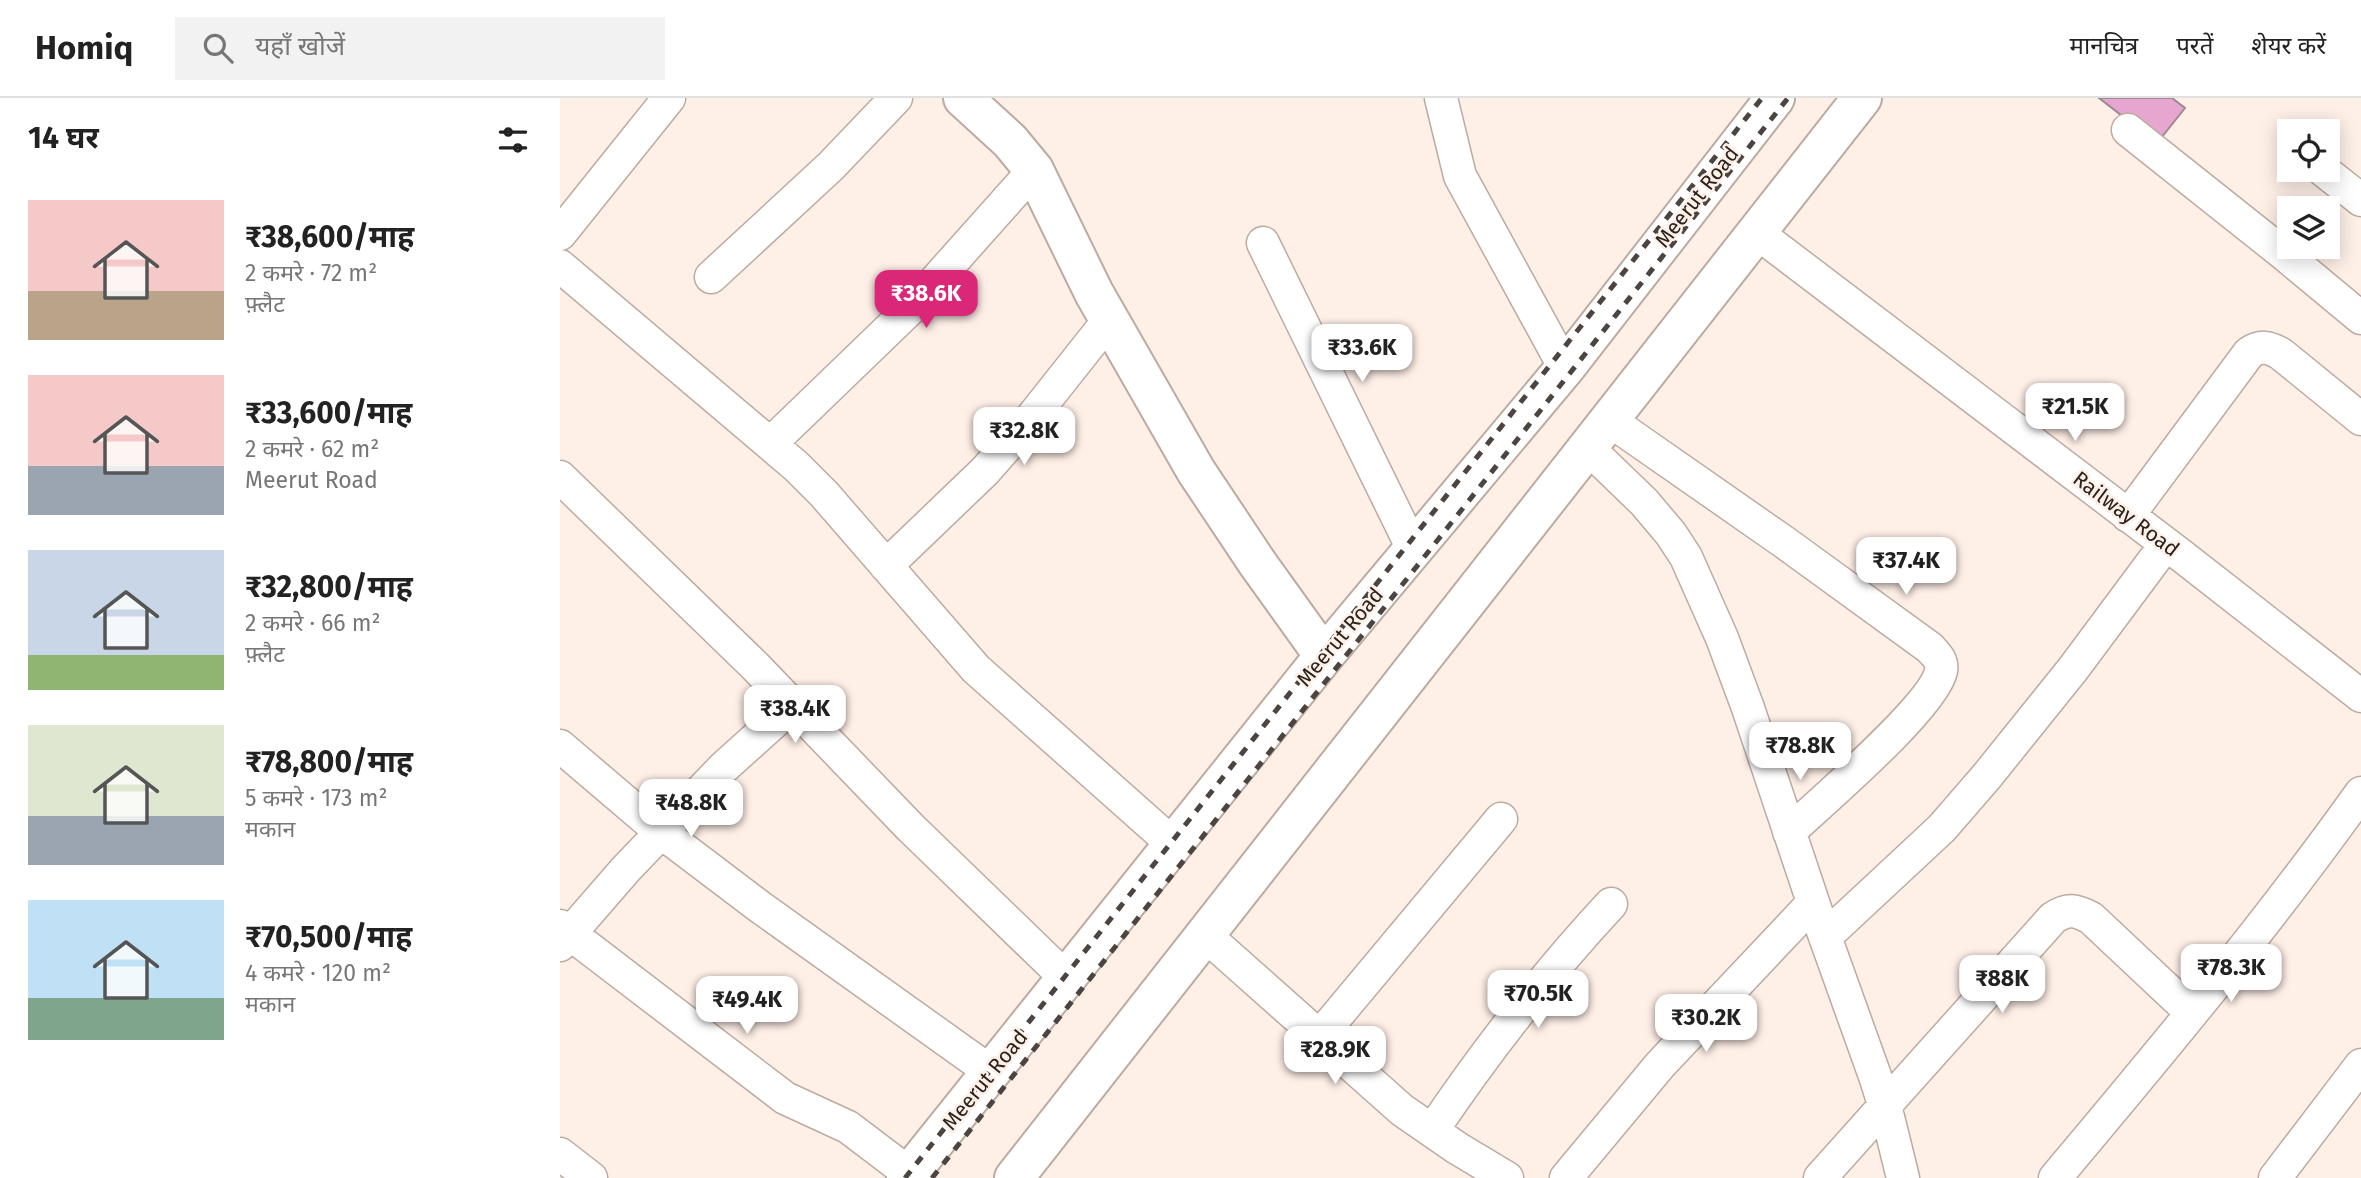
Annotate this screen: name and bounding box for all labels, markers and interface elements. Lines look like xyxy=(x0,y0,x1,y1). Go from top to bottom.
search box xyxy=(175,17,665,80)
text: Homiq xyxy=(35,28,133,68)
icon: search xyxy=(199,29,237,67)
text: यहाँ खोजें xyxy=(255,31,345,62)
text: मानचित्र xyxy=(2070,32,2138,60)
text: परतें xyxy=(2176,32,2213,60)
text: शेयर करें xyxy=(2251,32,2326,60)
map controls xyxy=(2277,119,2340,259)
button: locate xyxy=(2277,119,2340,182)
text: 14 घर xyxy=(28,120,99,156)
icon: filters xyxy=(494,121,532,159)
street label: Meerut Road xyxy=(1649,141,1745,253)
button: layers xyxy=(2277,196,2340,259)
text: ₹38,600/माह xyxy=(245,219,414,255)
icon: home xyxy=(84,228,168,312)
text: 2 कमरे · 72 m² xyxy=(245,259,377,287)
pin: ₹38.6K xyxy=(869,271,983,330)
text: ₹38.6K xyxy=(891,279,961,307)
text: फ़्लैट xyxy=(245,290,285,318)
pin: ₹33.6K xyxy=(1305,324,1419,384)
text: ₹33.6K xyxy=(1327,333,1397,361)
pin: ₹21.5K xyxy=(2018,384,2132,443)
text: ₹21.5K xyxy=(2041,392,2109,420)
text: ₹33,600/माह xyxy=(245,395,412,431)
icon: home xyxy=(84,403,168,487)
pin: ₹32.8K xyxy=(967,408,1081,467)
text: ₹32.8K xyxy=(989,416,1059,444)
text: 2 कमरे · 62 m² xyxy=(245,435,379,463)
text: Meerut Road xyxy=(245,466,378,494)
street label: Railway Road xyxy=(2068,466,2184,562)
pin: ₹37.4K xyxy=(1849,538,1963,597)
text: ₹37.4K xyxy=(1872,546,1940,574)
text: ₹32,800/माह xyxy=(245,569,413,605)
icon: home xyxy=(84,578,168,662)
street label: Meerut Road xyxy=(1291,582,1389,692)
text: 2 कमरे · 66 m² xyxy=(245,609,380,637)
text: फ़्लैट xyxy=(245,640,285,668)
pin: ₹38.4K xyxy=(738,686,852,745)
text: ₹38.4K xyxy=(760,694,830,722)
pin: ₹78.8K xyxy=(1743,722,1857,782)
text: ₹78.8K xyxy=(1765,731,1835,759)
text: ₹78,800/माह xyxy=(245,744,413,780)
icon: home xyxy=(84,753,168,837)
pin: ₹48.8K xyxy=(634,780,748,839)
text: 5 कमरे · 173 m² xyxy=(245,784,387,812)
text: ₹48.8K xyxy=(655,788,727,816)
text: मकान xyxy=(245,815,295,843)
text: ₹70,500/माह xyxy=(245,919,412,955)
icon: home xyxy=(84,928,168,1012)
pin: ₹78.3K xyxy=(2174,944,2288,1004)
text: ₹78.3K xyxy=(2197,953,2265,981)
pin: ₹88K xyxy=(1961,956,2043,1015)
text: 4 कमरे · 120 m² xyxy=(245,959,391,987)
text: ₹88K xyxy=(1975,964,2029,992)
pin: ₹70.5K xyxy=(1481,970,1595,1030)
pin: ₹49.4K xyxy=(690,976,804,1036)
text: ₹70.5K xyxy=(1503,979,1573,1007)
text: ₹49.4K xyxy=(712,985,782,1013)
text: मकान xyxy=(245,990,295,1018)
pin: ₹30.2K xyxy=(1649,995,1763,1054)
text: ₹30.2K xyxy=(1671,1003,1741,1031)
street label: Meerut Road xyxy=(937,1025,1033,1135)
pin: ₹28.9K xyxy=(1278,1026,1392,1086)
text: ₹28.9K xyxy=(1300,1035,1370,1063)

